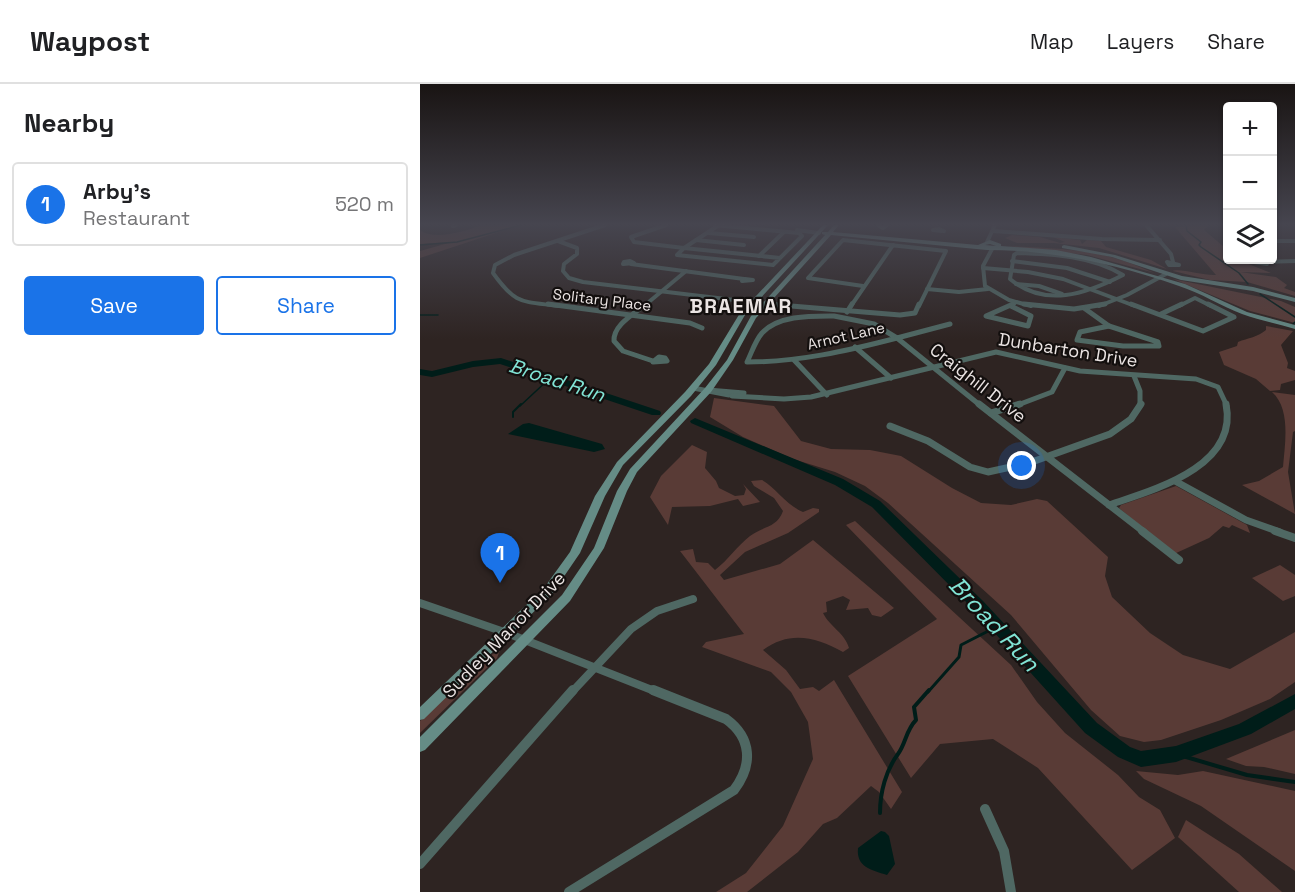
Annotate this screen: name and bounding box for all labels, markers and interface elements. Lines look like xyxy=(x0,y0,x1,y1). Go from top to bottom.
text: Waypost xyxy=(30,23,150,59)
text: Map xyxy=(1030,28,1074,55)
text: Layers xyxy=(1107,28,1174,55)
text: Share xyxy=(1207,28,1265,55)
map controls xyxy=(1223,102,1277,264)
button: + xyxy=(1223,102,1277,156)
text: Nearby xyxy=(24,106,114,140)
button: − xyxy=(1223,156,1277,210)
text: Arby's xyxy=(83,177,151,205)
text: 1 xyxy=(41,191,50,217)
text: 520 m xyxy=(335,191,394,217)
text: Restaurant xyxy=(83,205,190,231)
button: layers xyxy=(1223,210,1277,264)
button: Save xyxy=(24,276,204,335)
button: Share xyxy=(216,276,396,335)
street label: Solitary Place xyxy=(552,284,652,315)
district label: BRAEMAR xyxy=(689,293,793,319)
street label: Arnot Lane xyxy=(805,317,887,354)
street label: Dunbarton Drive xyxy=(997,327,1139,372)
street label: Craighill Drive xyxy=(925,338,1031,427)
water label: Broad Run xyxy=(506,352,609,408)
your location xyxy=(1007,451,1036,480)
pin: 1 xyxy=(480,534,520,583)
street label: Sudley Manor Drive xyxy=(437,567,570,703)
water label: Broad Run xyxy=(942,570,1047,679)

